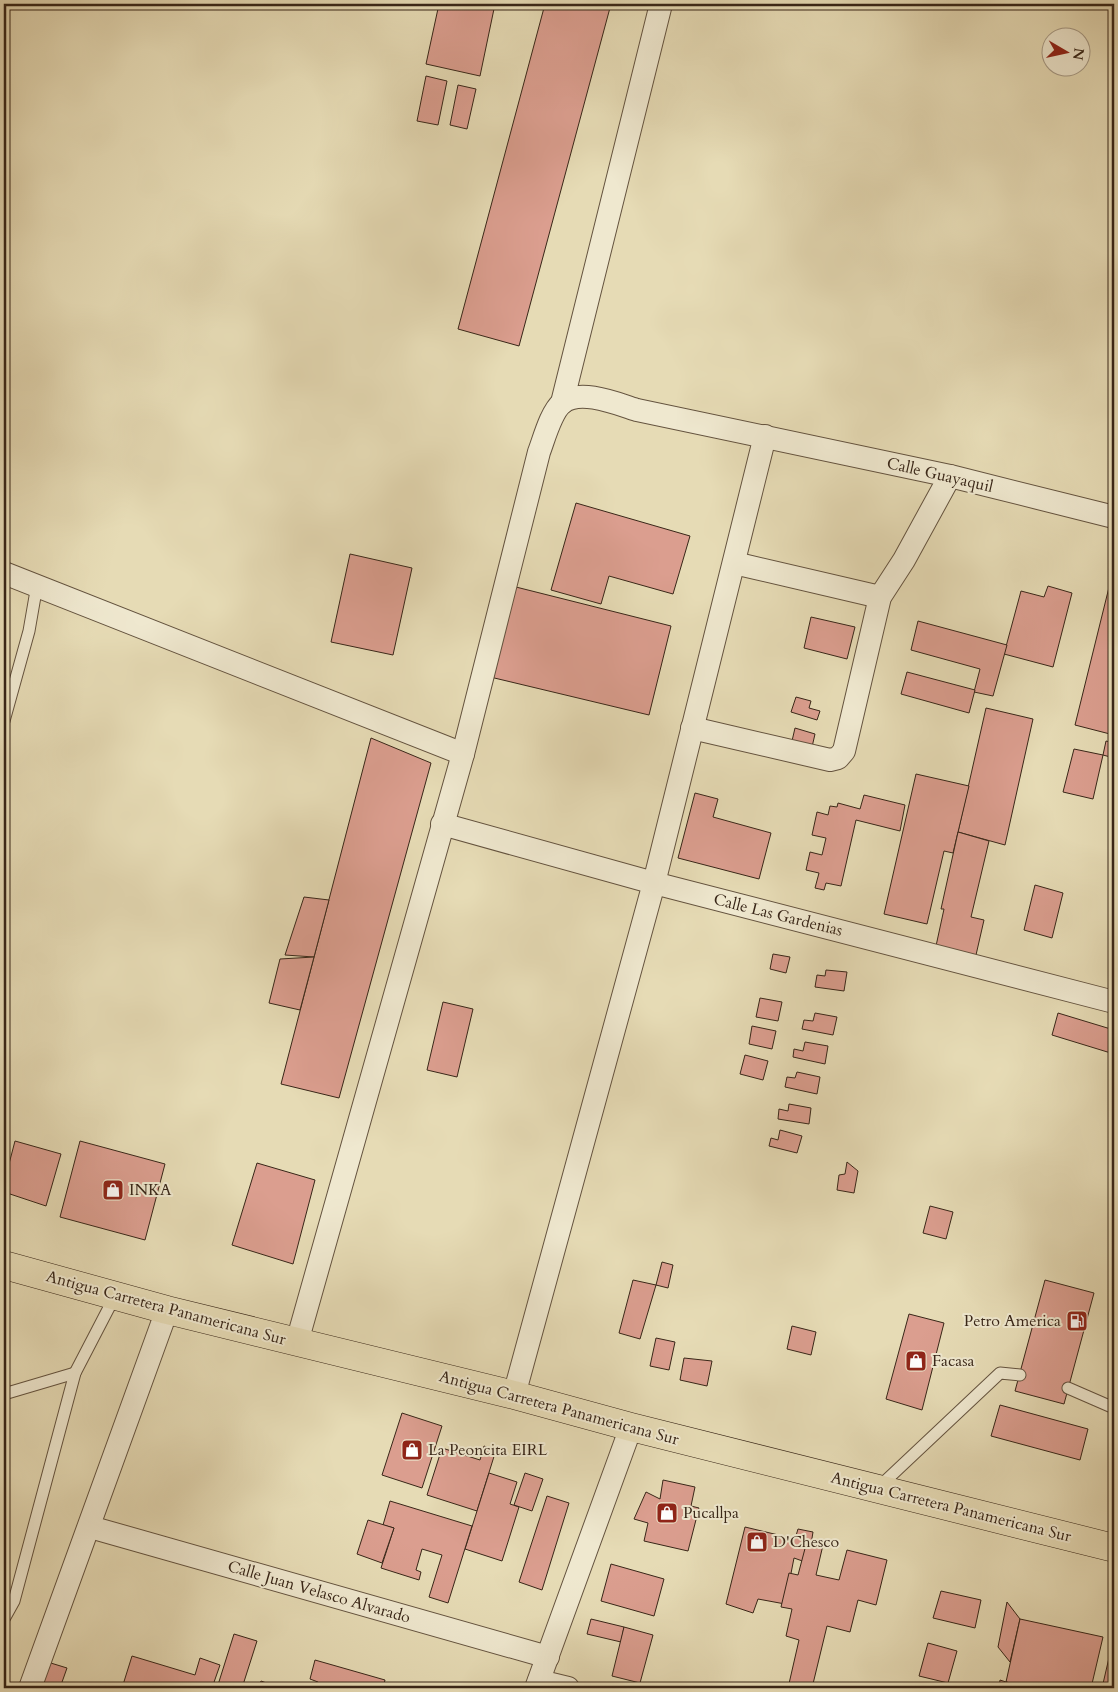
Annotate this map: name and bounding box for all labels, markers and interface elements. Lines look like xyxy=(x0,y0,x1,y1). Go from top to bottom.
north arrow xyxy=(1040,28,1090,78)
text: N xyxy=(1068,46,1089,61)
street label: Calle Guayaquil xyxy=(885,452,995,498)
street label: Calle Las Gardenias xyxy=(711,888,845,942)
shop icon: INKA xyxy=(101,1178,125,1202)
place label: INKA xyxy=(129,1179,172,1201)
street label: Antigua Carretera Panamericana Sur xyxy=(44,1265,288,1351)
fuel station icon: Petro America xyxy=(1065,1309,1089,1333)
place label: Petro America xyxy=(964,1310,1061,1332)
shop icon: Facasa xyxy=(904,1349,928,1373)
place label: Facasa xyxy=(932,1350,975,1372)
street label: Antigua Carretera Panamericana Sur xyxy=(437,1365,681,1451)
shop icon: La Peoncita EIRL xyxy=(400,1438,424,1462)
place label: La Peoncita EIRL xyxy=(428,1439,548,1461)
street label: Antigua Carretera Panamericana Sur xyxy=(828,1466,1074,1548)
shop icon: Pucallpa xyxy=(655,1501,679,1525)
place label: Pucallpa xyxy=(683,1502,739,1524)
shop icon: D'Chesco xyxy=(745,1530,769,1554)
place label: D'Chesco xyxy=(773,1531,840,1553)
street label: Calle Juan Velasco Alvarado xyxy=(225,1555,413,1629)

